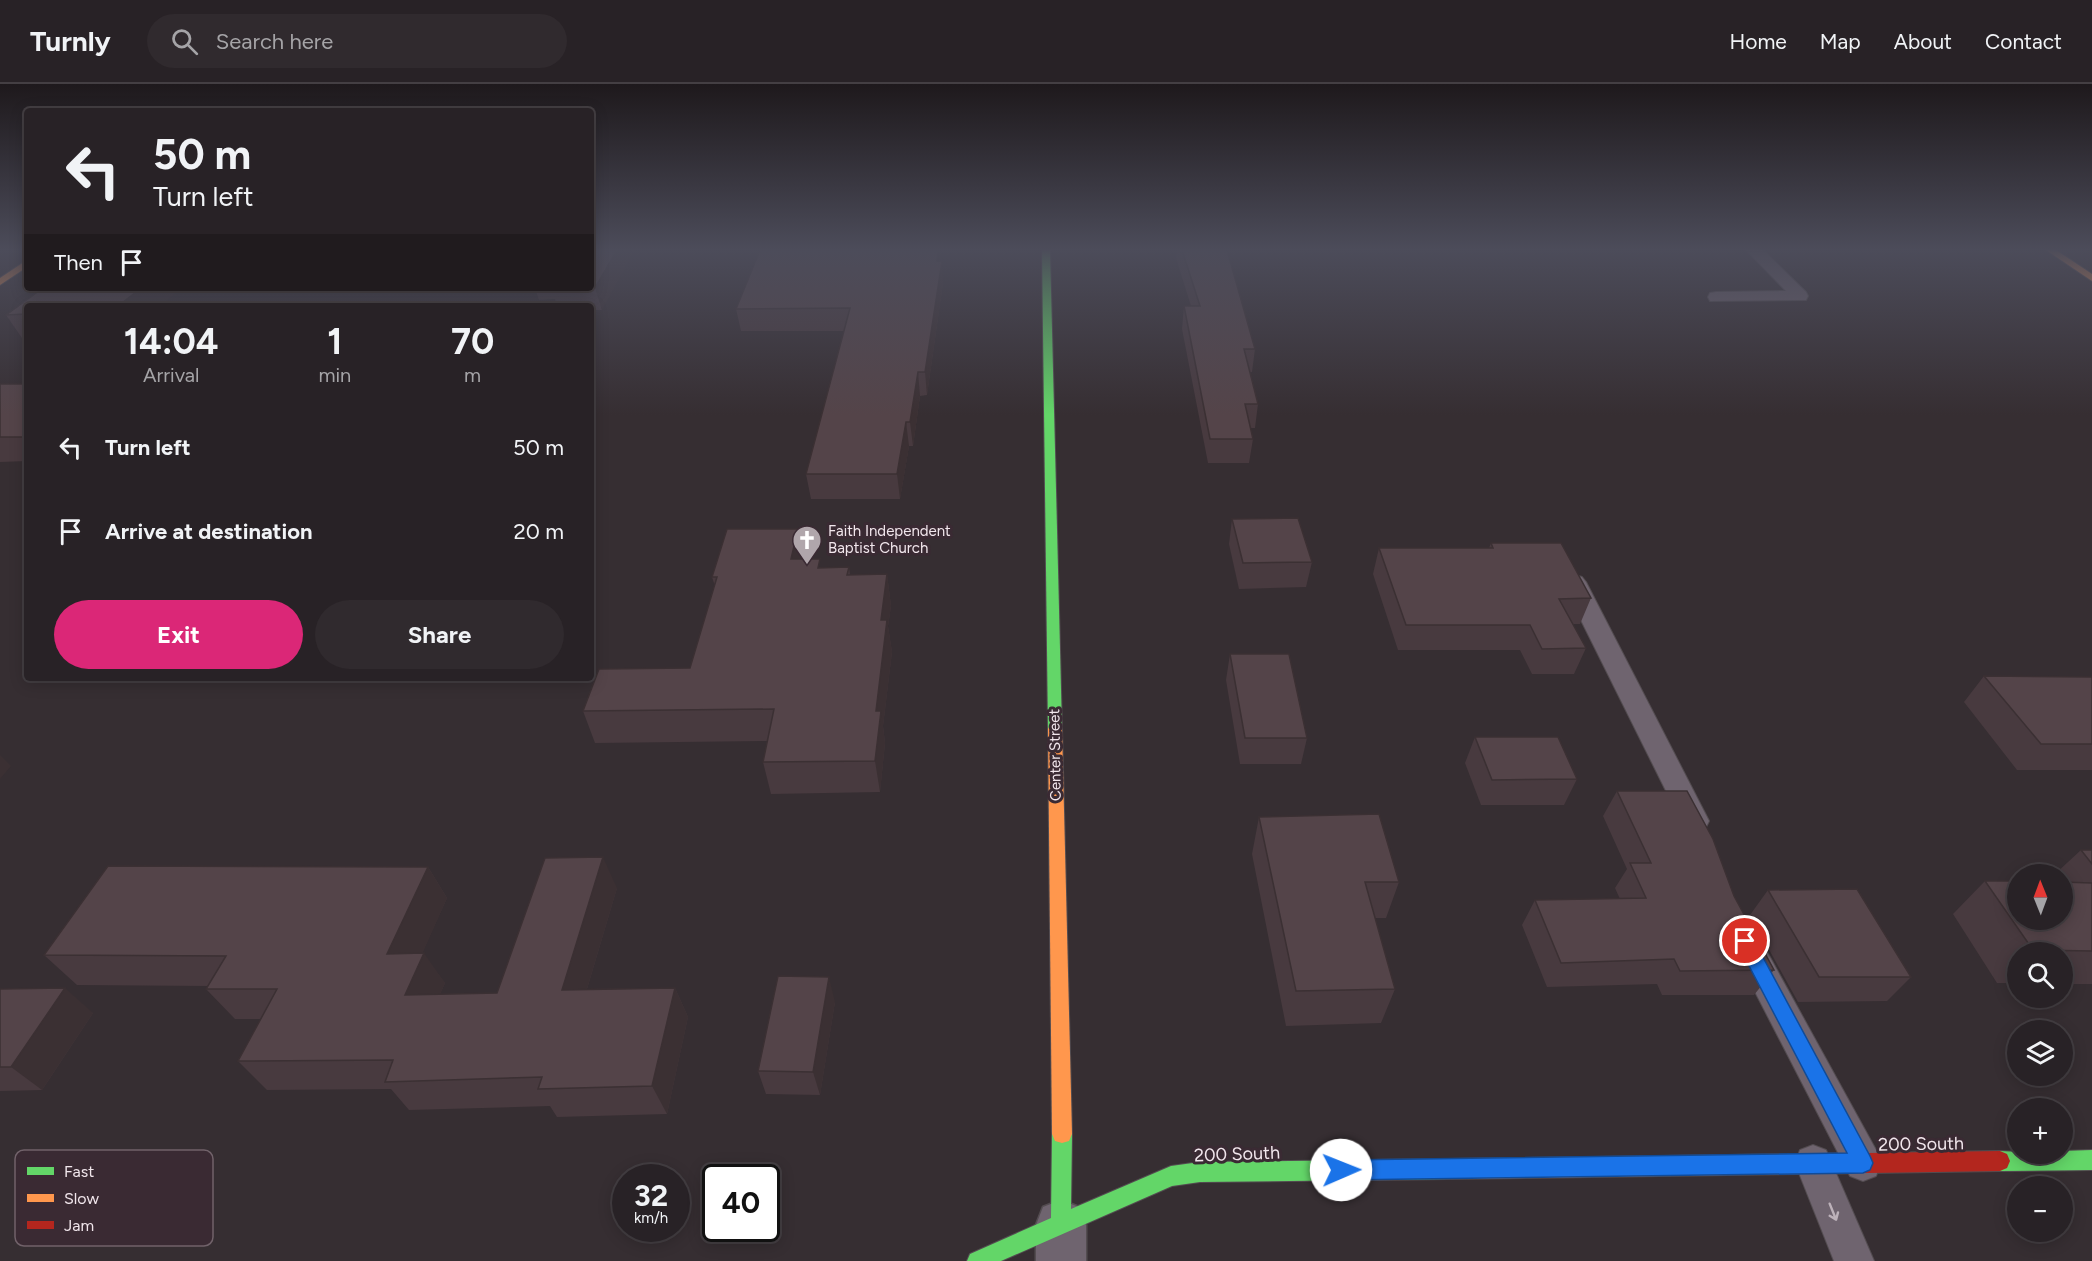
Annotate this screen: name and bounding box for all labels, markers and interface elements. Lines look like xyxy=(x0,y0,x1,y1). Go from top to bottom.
search box xyxy=(147,14,567,68)
text: Turnly xyxy=(30,24,111,58)
icon: search xyxy=(168,25,201,58)
text: Search here xyxy=(216,28,333,55)
text: Home xyxy=(1730,29,1787,54)
text: Map xyxy=(1820,29,1861,54)
text: About xyxy=(1894,29,1952,54)
text: Contact xyxy=(1985,29,2062,54)
text: 50 m xyxy=(153,129,251,180)
icon: left xyxy=(54,132,132,210)
text: Turn left xyxy=(153,180,253,213)
icon: arrive xyxy=(115,246,148,279)
text: Then xyxy=(54,249,103,276)
text: 14:04 xyxy=(124,320,219,363)
text: 1 xyxy=(327,320,342,363)
text: 70 xyxy=(451,320,494,363)
text: Arrival xyxy=(143,363,199,387)
text: min xyxy=(318,363,351,387)
text: m xyxy=(464,363,481,387)
icon: left xyxy=(54,431,87,464)
text: Turn left xyxy=(105,434,191,461)
text: 50 m xyxy=(513,434,564,461)
icon: arrive xyxy=(54,515,87,548)
text: Arrive at destination xyxy=(105,518,313,545)
text: 20 m xyxy=(513,518,564,545)
place label: Faith Independent Baptist Church xyxy=(828,522,951,557)
church icon: Faith Independent Baptist Church xyxy=(791,524,823,566)
button: Exit xyxy=(54,600,303,669)
button: Share xyxy=(315,600,564,669)
street label: Center Street xyxy=(1045,709,1065,801)
north arrow xyxy=(2007,864,2073,930)
map controls xyxy=(2007,864,2073,1242)
pin xyxy=(1719,915,1770,966)
icon: arrive xyxy=(1728,924,1761,957)
button: search xyxy=(2007,942,2073,1008)
button: layers xyxy=(2007,1020,2073,1086)
button: + xyxy=(2007,1098,2073,1164)
street label: 200 South xyxy=(1878,1132,1964,1156)
position arrow xyxy=(1309,1138,1373,1202)
street label: 200 South xyxy=(1194,1142,1280,1166)
legend xyxy=(15,1150,213,1246)
text: Fast xyxy=(64,1162,94,1181)
speed limit sign: 40 xyxy=(702,1164,780,1242)
button: − xyxy=(2007,1176,2073,1242)
text: 32 xyxy=(634,1177,668,1214)
text: Slow xyxy=(64,1189,99,1208)
one-way arrow xyxy=(1828,1203,1839,1221)
text: km/h xyxy=(634,1209,668,1227)
text: Jam xyxy=(64,1216,94,1235)

